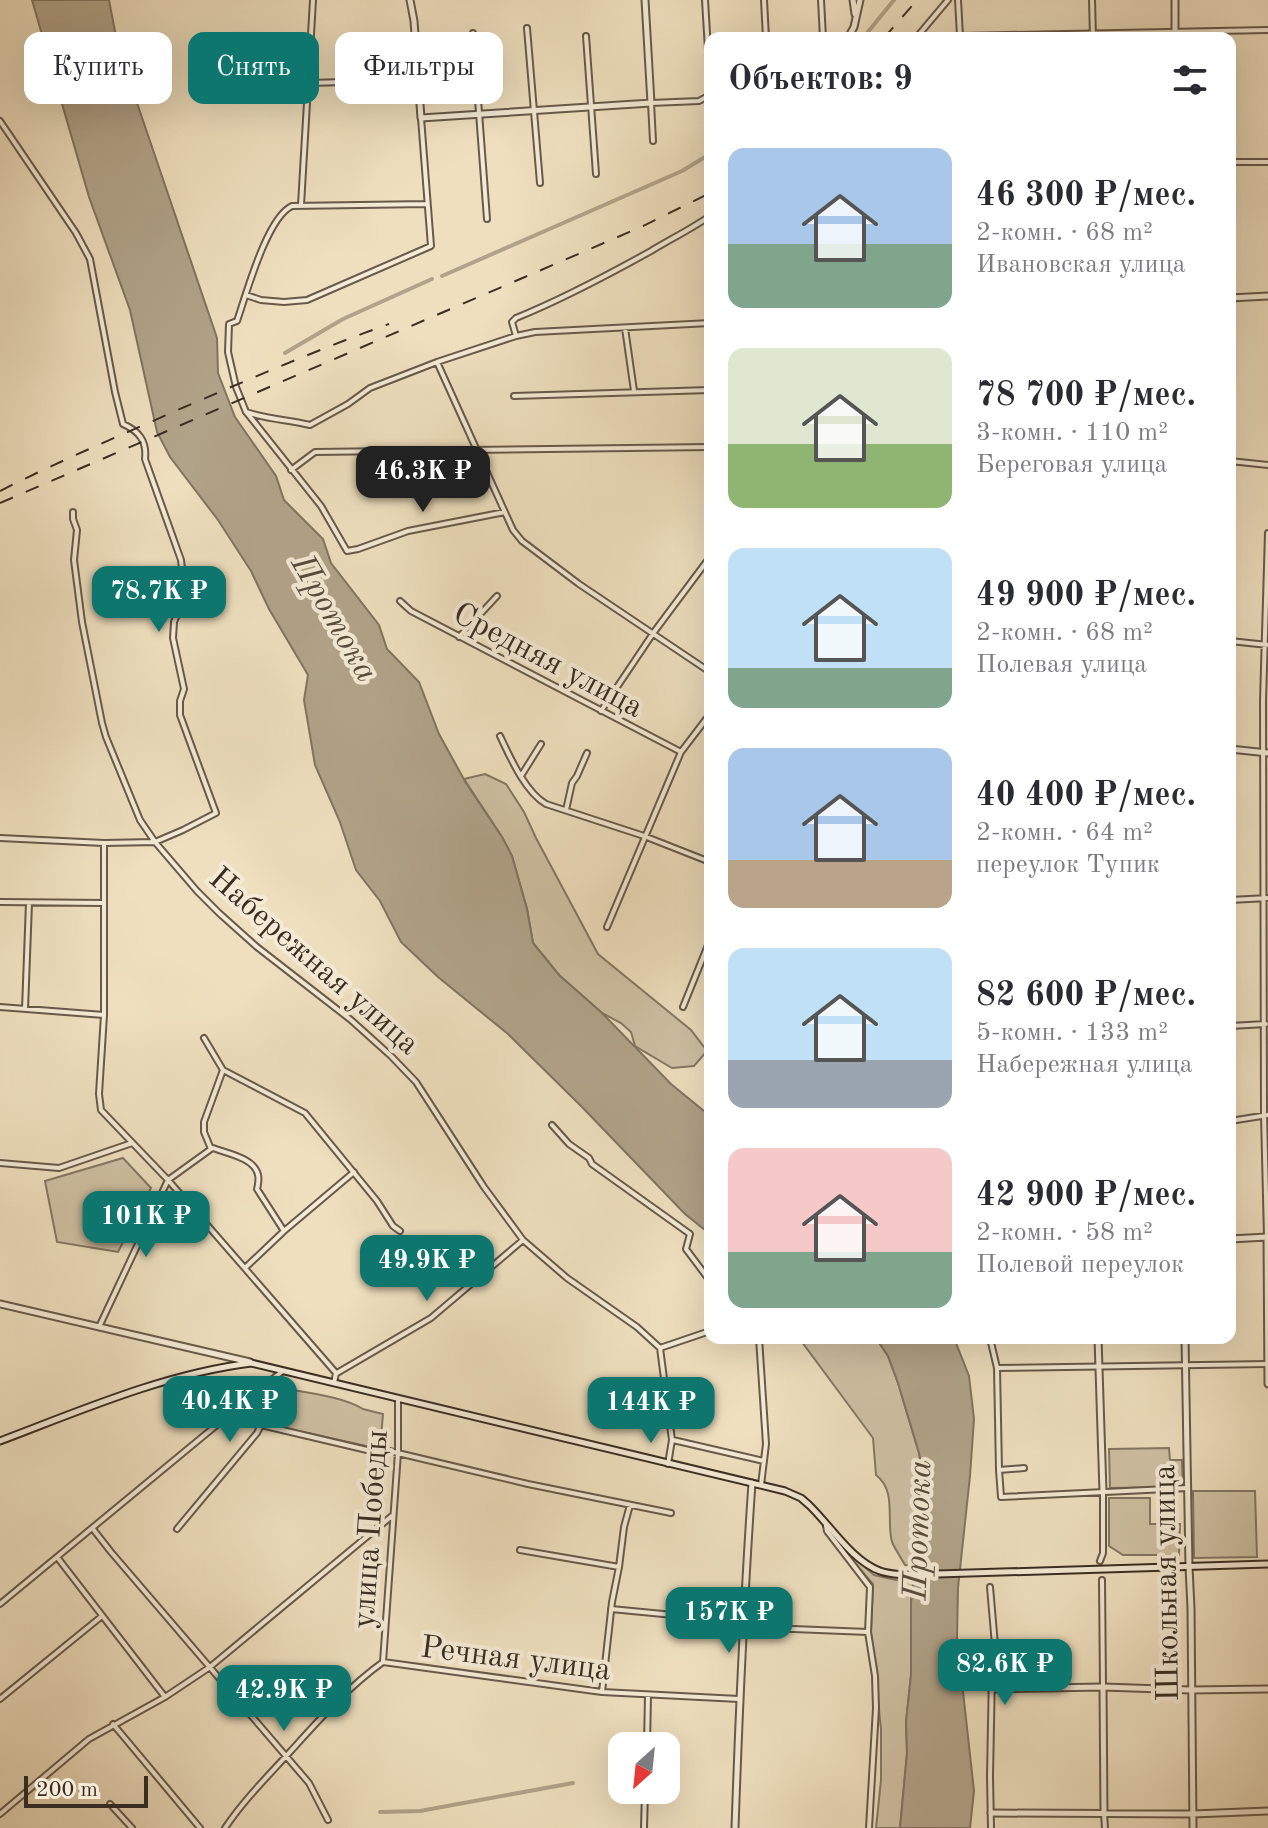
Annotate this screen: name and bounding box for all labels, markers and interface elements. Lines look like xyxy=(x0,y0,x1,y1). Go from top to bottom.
chip: Купить xyxy=(24,32,172,104)
chip: Снять xyxy=(188,32,319,104)
chip: Фильтры xyxy=(335,32,503,104)
icon: filters xyxy=(1168,58,1212,102)
text: Объектов: 9 xyxy=(728,63,913,97)
text: 46 300 ₽/мес. xyxy=(976,179,1196,213)
icon: home xyxy=(792,180,888,276)
text: 2-комн. · 68 m² xyxy=(976,220,1153,246)
text: Ивановская улица xyxy=(976,252,1186,278)
text: 78 700 ₽/мес. xyxy=(976,379,1196,413)
icon: home xyxy=(792,380,888,476)
text: 3-комн. · 110 m² xyxy=(976,420,1168,446)
pin: 46.3K ₽ xyxy=(349,446,497,514)
text: Береговая улица xyxy=(976,452,1167,478)
text: 46.3K ₽ xyxy=(374,459,472,485)
water label: Протока xyxy=(283,548,383,688)
pin: 78.7K ₽ xyxy=(85,566,233,634)
text: 78.7K ₽ xyxy=(110,579,208,605)
text: 49 900 ₽/мес. xyxy=(976,579,1196,613)
icon: home xyxy=(792,580,888,676)
street label: Средняя улица xyxy=(447,598,648,725)
text: 2-комн. · 68 m² xyxy=(976,620,1153,646)
text: Полевая улица xyxy=(976,652,1147,678)
text: 40 400 ₽/мес. xyxy=(976,779,1196,813)
icon: home xyxy=(792,780,888,876)
text: 2-комн. · 64 m² xyxy=(976,820,1153,846)
text: переулок Тупик xyxy=(976,852,1160,878)
street label: Набережная улица xyxy=(202,863,424,1062)
text: 82 600 ₽/мес. xyxy=(976,979,1196,1013)
icon: home xyxy=(792,980,888,1076)
text: 5-комн. · 133 m² xyxy=(976,1020,1168,1046)
text: Набережная улица xyxy=(976,1052,1193,1078)
text: 42 900 ₽/мес. xyxy=(976,1179,1196,1213)
icon: home xyxy=(792,1180,888,1276)
pin: 101K ₽ xyxy=(81,1191,211,1259)
text: 101K ₽ xyxy=(101,1204,191,1230)
text: 2-комн. · 58 m² xyxy=(976,1220,1153,1246)
pin: 49.9K ₽ xyxy=(353,1235,501,1303)
text: 49.9K ₽ xyxy=(378,1248,476,1274)
text: Полевой переулок xyxy=(976,1252,1184,1278)
pin: 40.4K ₽ xyxy=(156,1376,304,1444)
pin: 144K ₽ xyxy=(586,1377,716,1445)
text: 40.4K ₽ xyxy=(181,1389,279,1415)
text: 144K ₽ xyxy=(606,1390,696,1416)
street label: улица Победы xyxy=(349,1429,395,1630)
water label: Протока xyxy=(900,1459,938,1602)
street label: Школьная улица xyxy=(1150,1464,1186,1702)
pin: 157K ₽ xyxy=(664,1587,794,1655)
text: 157K ₽ xyxy=(684,1600,774,1626)
street label: Речная улица xyxy=(419,1632,613,1688)
pin: 82.6K ₽ xyxy=(931,1639,1079,1707)
text: 82.6K ₽ xyxy=(956,1652,1054,1678)
pin: 42.9K ₽ xyxy=(210,1665,358,1733)
text: 42.9K ₽ xyxy=(235,1678,333,1704)
north arrow xyxy=(608,1732,680,1804)
map controls xyxy=(608,1732,680,1804)
scale bar xyxy=(24,1772,148,1808)
text: 200 m xyxy=(36,1779,98,1801)

